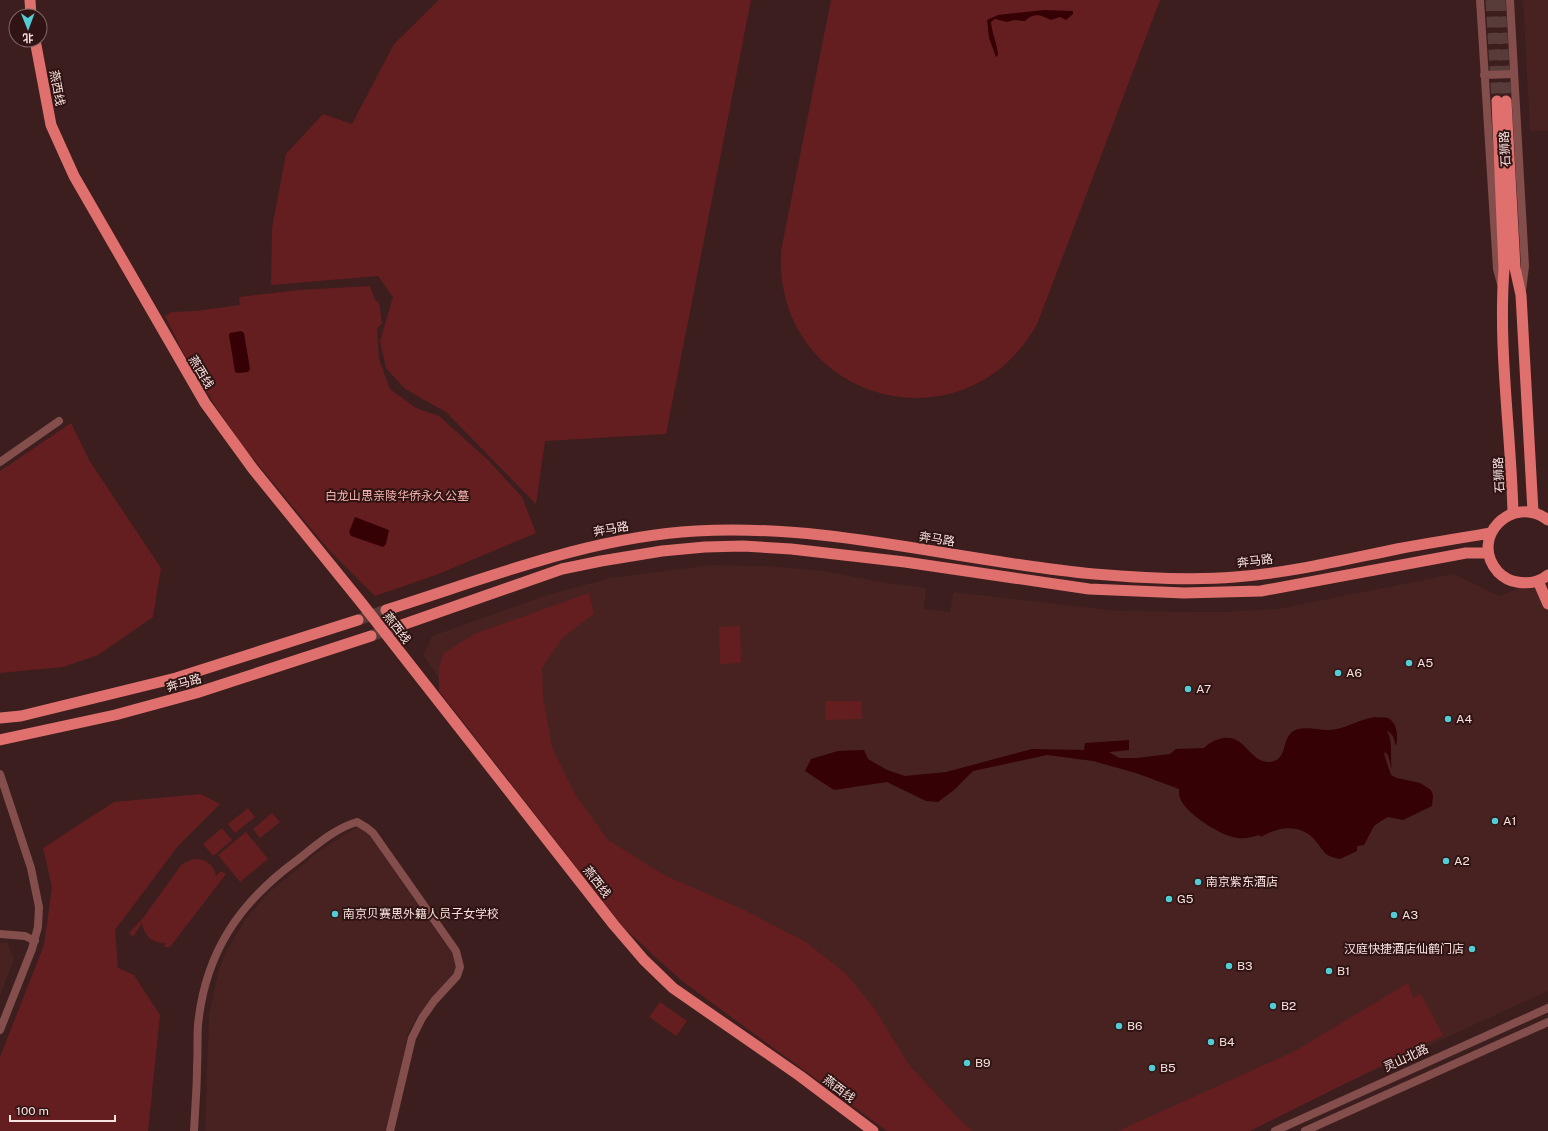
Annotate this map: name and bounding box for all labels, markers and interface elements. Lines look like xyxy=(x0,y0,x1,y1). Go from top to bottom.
north arrow xyxy=(8,8,48,48)
text: 北 xyxy=(23,32,34,44)
street label: 燕西线 xyxy=(47,69,67,107)
street label: 石狮路 xyxy=(1497,131,1513,167)
street label: 燕西线 xyxy=(186,353,216,391)
street label: 石狮路 xyxy=(1491,457,1507,493)
park label: 白龙山思亲陵华侨永久公墓 xyxy=(325,489,469,503)
street label: 奔马路 xyxy=(592,519,630,539)
street label: 奔马路 xyxy=(918,529,956,549)
street label: 奔马路 xyxy=(1236,552,1274,570)
street label: 燕西线 xyxy=(380,610,414,646)
place label: A5 xyxy=(1417,656,1434,670)
marker: A5 xyxy=(1404,658,1414,668)
place label: A6 xyxy=(1346,666,1362,680)
marker: A6 xyxy=(1333,668,1343,678)
street label: 奔马路 xyxy=(165,671,203,695)
place label: A7 xyxy=(1196,682,1211,696)
marker: A7 xyxy=(1183,684,1193,694)
place label: A4 xyxy=(1456,712,1473,726)
marker: A4 xyxy=(1443,714,1453,724)
place label: A1 xyxy=(1503,814,1516,828)
marker: A1 xyxy=(1490,816,1500,826)
place label: A2 xyxy=(1454,854,1470,868)
marker: A2 xyxy=(1441,856,1451,866)
street label: 燕西线 xyxy=(580,864,614,900)
place label: 南京紫东酒店 xyxy=(1206,875,1278,889)
marker: 南京紫东酒店 xyxy=(1193,877,1203,887)
place label: G5 xyxy=(1177,892,1194,906)
marker: G5 xyxy=(1164,894,1174,904)
place label: 南京贝赛思外籍人员子女学校 xyxy=(343,907,499,921)
place label: A3 xyxy=(1402,908,1418,922)
marker: 南京贝赛思外籍人员子女学校 xyxy=(330,909,340,919)
marker: A3 xyxy=(1389,910,1399,920)
place label: 汉庭快捷酒店仙鹤门店 xyxy=(1344,942,1464,956)
marker: 汉庭快捷酒店仙鹤门店 xyxy=(1467,944,1477,954)
place label: B3 xyxy=(1237,959,1253,973)
marker: B3 xyxy=(1224,961,1234,971)
place label: B1 xyxy=(1337,964,1350,978)
marker: B1 xyxy=(1324,966,1334,976)
place label: B2 xyxy=(1281,999,1296,1013)
marker: B2 xyxy=(1268,1001,1278,1011)
place label: B6 xyxy=(1127,1019,1143,1033)
marker: B6 xyxy=(1114,1021,1124,1031)
place label: B4 xyxy=(1219,1035,1235,1049)
marker: B4 xyxy=(1206,1037,1216,1047)
street label: 灵山北路 xyxy=(1381,1042,1431,1074)
place label: B9 xyxy=(975,1056,991,1070)
marker: B9 xyxy=(962,1058,972,1068)
place label: B5 xyxy=(1160,1061,1176,1075)
marker: B5 xyxy=(1147,1063,1157,1073)
street label: 燕西线 xyxy=(820,1073,858,1105)
scale bar xyxy=(10,1097,115,1123)
text: 100 m xyxy=(16,1104,49,1118)

